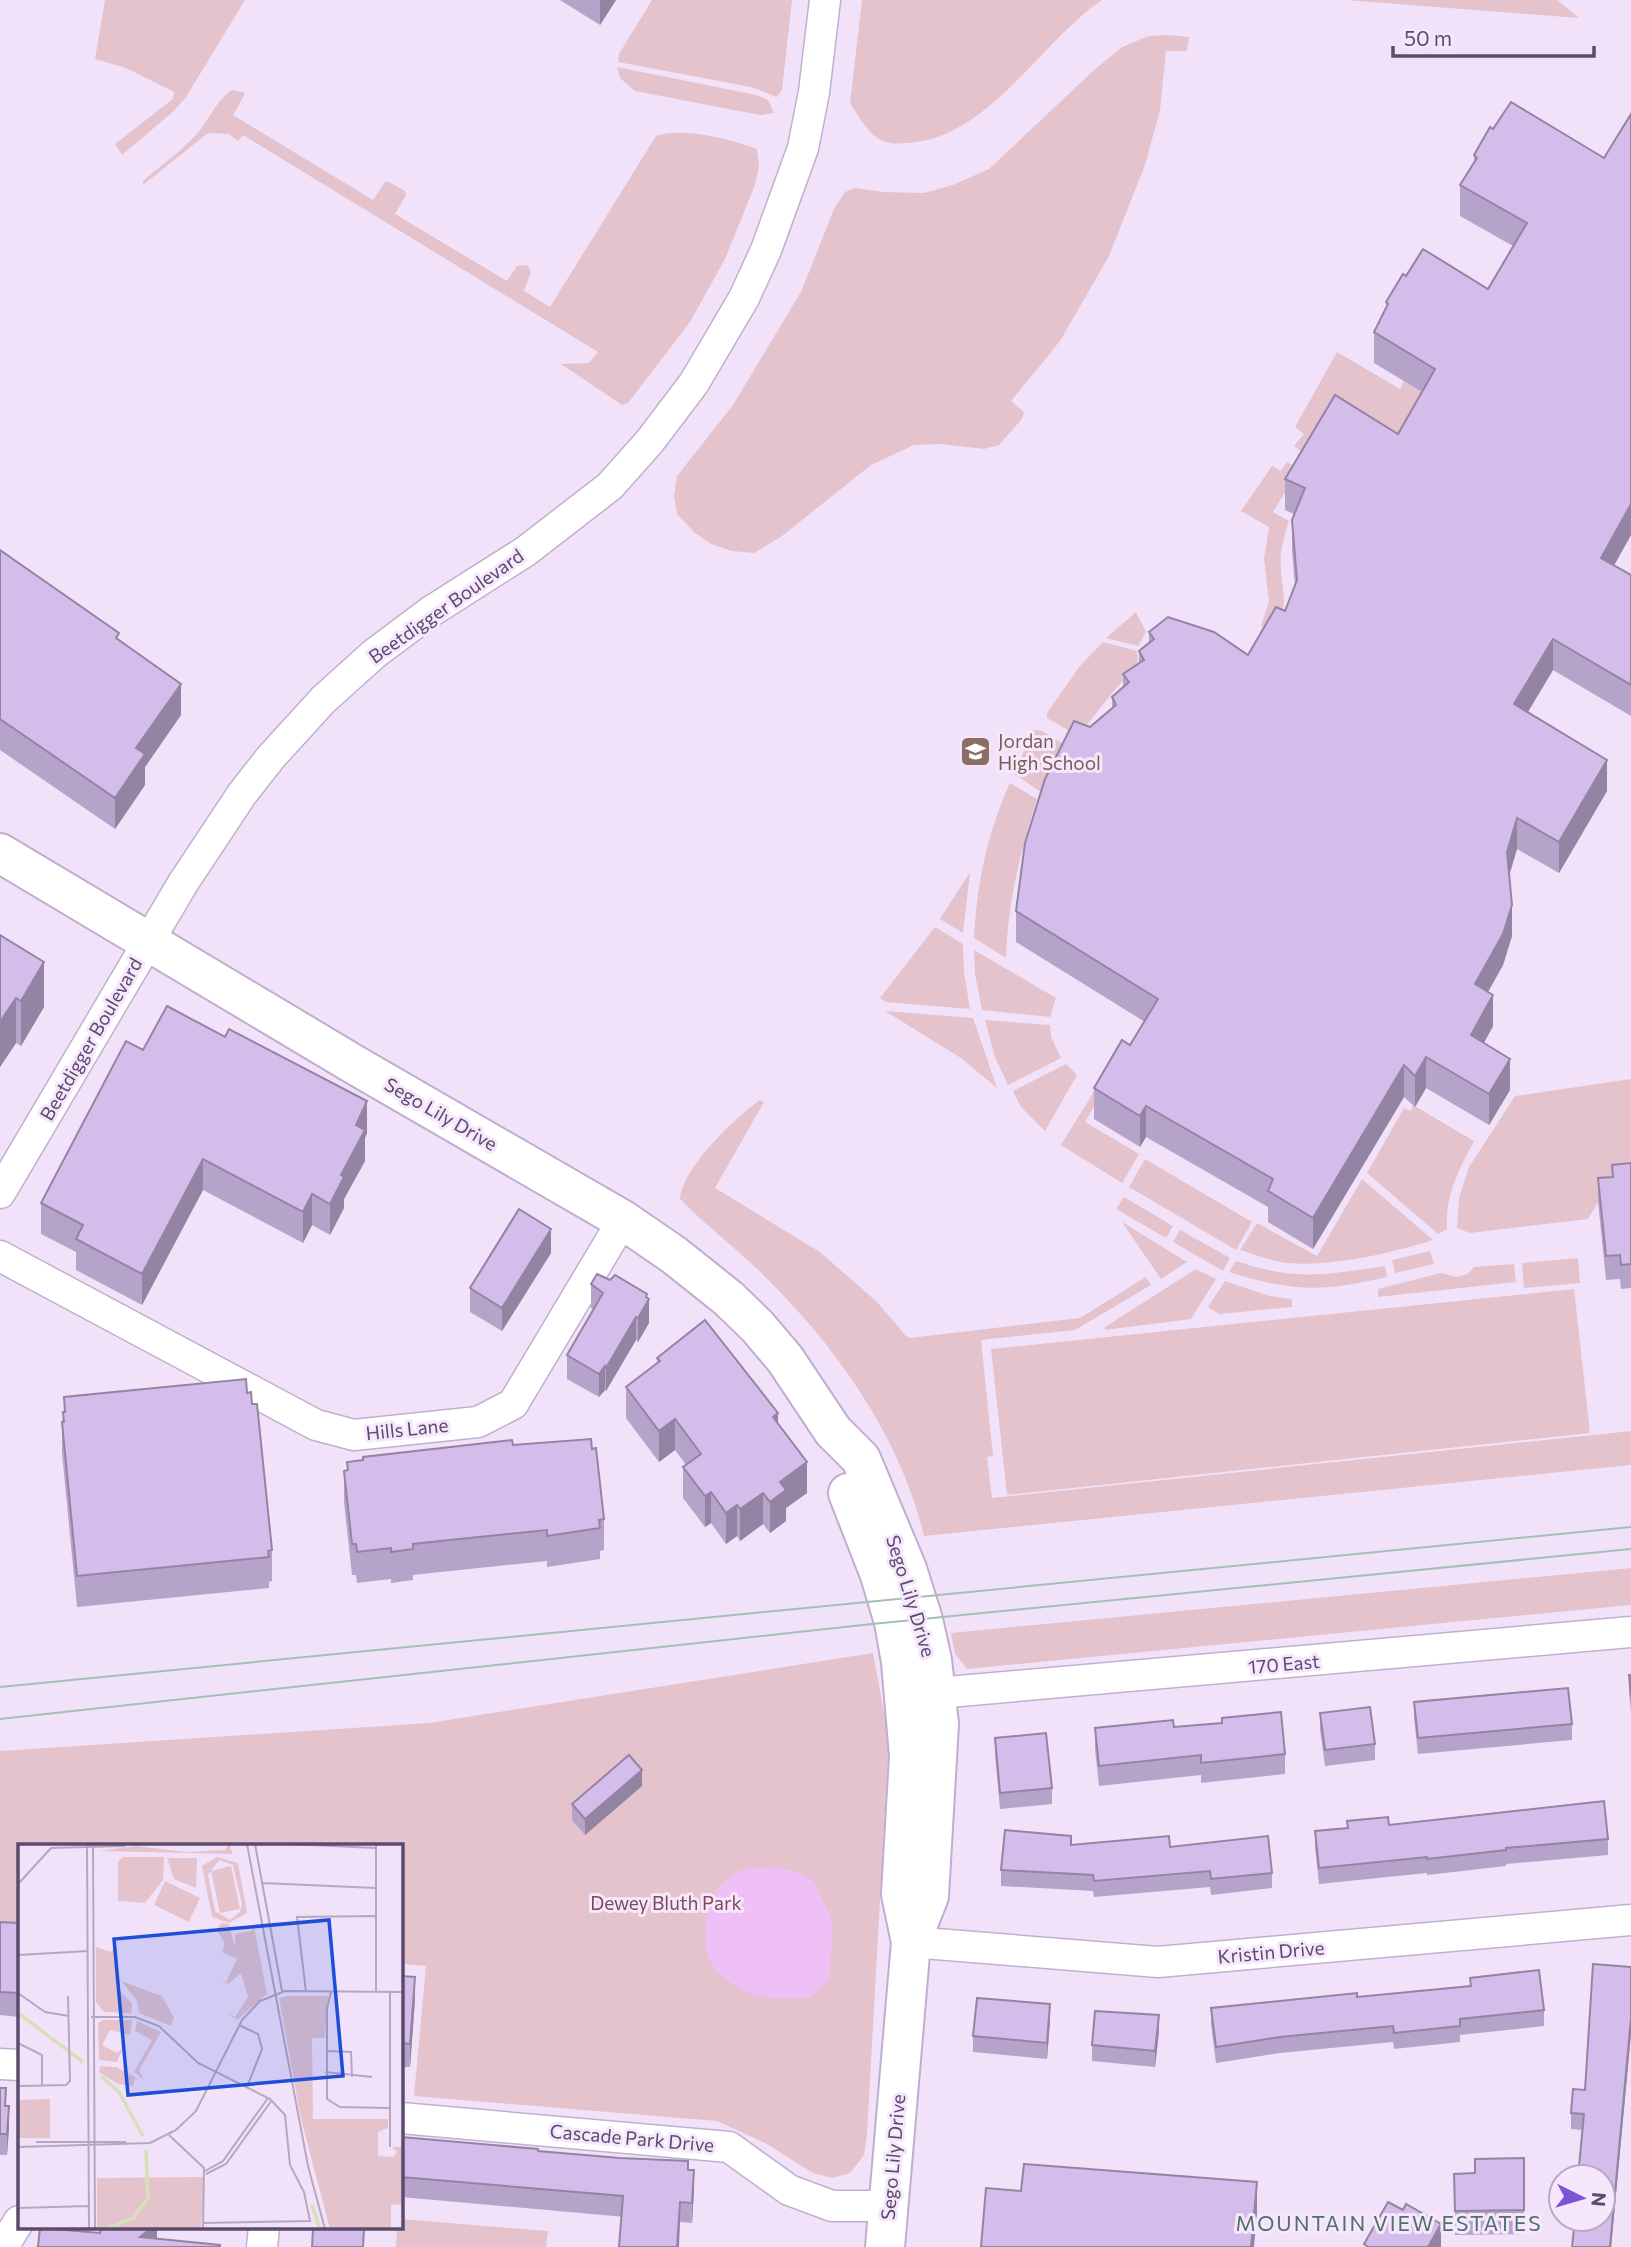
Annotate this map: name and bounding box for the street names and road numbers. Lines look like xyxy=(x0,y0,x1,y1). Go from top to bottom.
street label: Beetdigger Boulevard xyxy=(364,543,528,668)
street label: Beetdigger Boulevard xyxy=(35,953,147,1124)
street label: Sego Lily Drive xyxy=(381,1072,502,1155)
street label: Hills Lane xyxy=(365,1413,449,1444)
street label: Sego Lily Drive xyxy=(882,1532,941,1660)
street label: 170 East xyxy=(1247,1649,1321,1678)
street label: Kristin Drive xyxy=(1217,1935,1325,1968)
street label: Sego Lily Drive xyxy=(876,2093,909,2221)
street label: Cascade Park Drive xyxy=(549,2119,715,2156)

